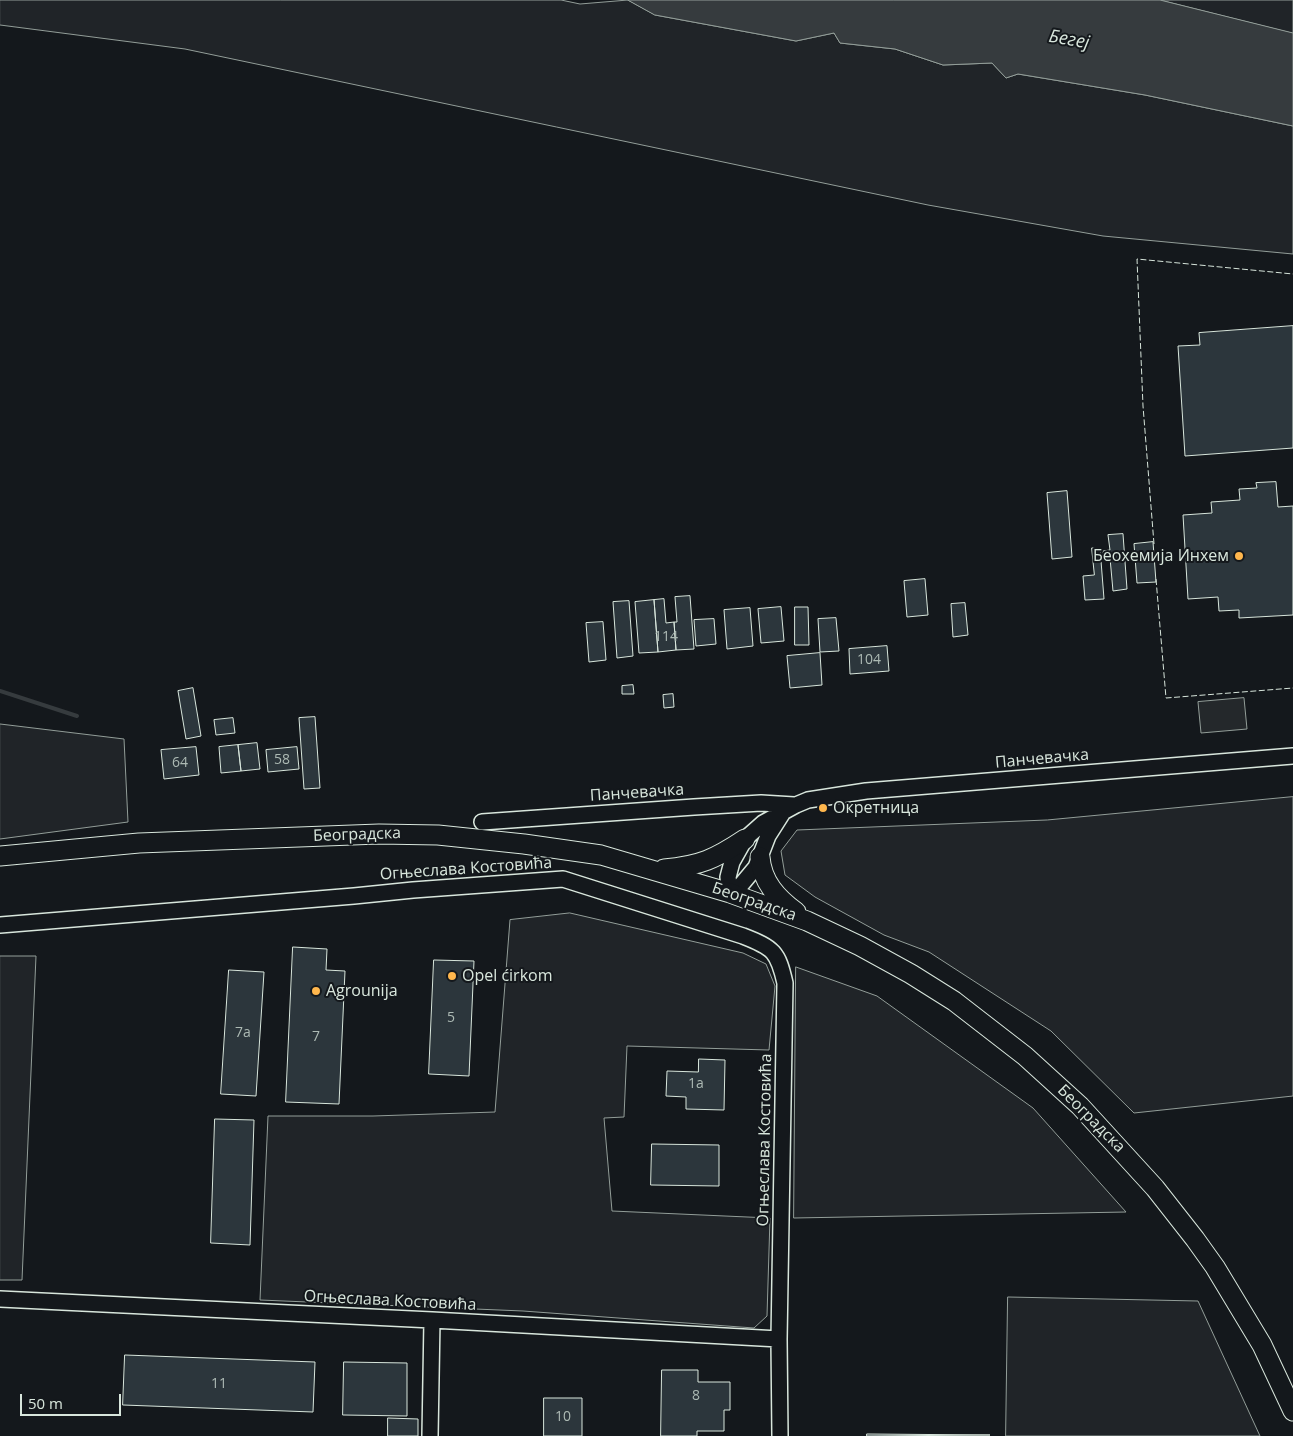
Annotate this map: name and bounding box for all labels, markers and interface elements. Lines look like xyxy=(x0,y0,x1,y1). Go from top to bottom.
water label: Бегеј xyxy=(1047,26,1091,54)
place label: Беохемија Инхем xyxy=(1093,546,1229,566)
marker: Беохемија Инхем xyxy=(1233,550,1245,562)
house number: 114 xyxy=(654,629,678,645)
house number: 104 xyxy=(857,652,881,668)
street label: Панчевачка xyxy=(994,745,1090,773)
house number: 58 xyxy=(274,752,290,768)
house number: 64 xyxy=(172,755,188,771)
street label: Панчевачка xyxy=(589,780,685,806)
place label: Окретница xyxy=(833,798,919,818)
marker: Окретница xyxy=(817,802,829,814)
street label: Београдска xyxy=(313,824,401,846)
street label: Огњеслава Костовића xyxy=(379,853,553,885)
street label: Београдска xyxy=(709,879,799,925)
place label: Opel ćirkom xyxy=(462,966,552,986)
marker: Opel ćirkom xyxy=(446,970,458,982)
place label: Agrounija xyxy=(326,981,398,1001)
marker: Agrounija xyxy=(310,985,322,997)
house number: 5 xyxy=(447,1010,455,1026)
house number: 7a xyxy=(235,1025,251,1041)
house number: 7 xyxy=(312,1029,320,1045)
street label: Огњеслава Костовића xyxy=(754,1053,776,1227)
house number: 1a xyxy=(688,1076,704,1092)
street label: Београдска xyxy=(1053,1081,1129,1157)
street label: Огњеслава Костовића xyxy=(303,1287,477,1315)
house number: 11 xyxy=(211,1376,227,1392)
scale bar xyxy=(22,1384,124,1416)
house number: 8 xyxy=(692,1388,700,1404)
text: 50 m xyxy=(28,1393,63,1413)
house number: 10 xyxy=(555,1409,571,1425)

